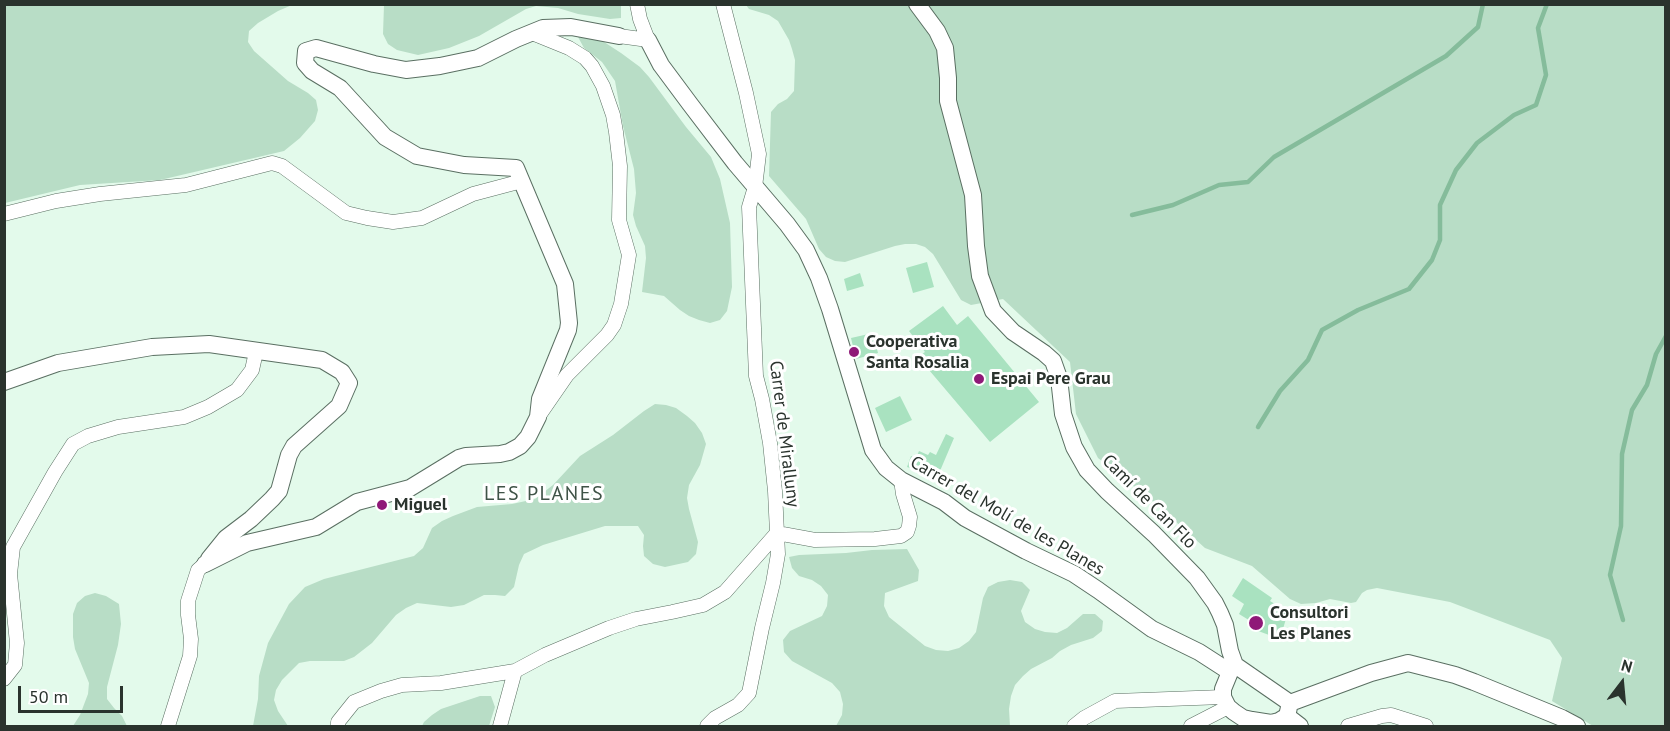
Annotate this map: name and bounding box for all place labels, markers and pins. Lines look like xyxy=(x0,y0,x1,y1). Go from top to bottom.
place label: Cooperativa Santa Rosalia xyxy=(866,331,969,374)
marker: Cooperativa Santa Rosalia xyxy=(847,345,861,359)
place label: Espai Pere Grau xyxy=(991,368,1111,390)
marker: Espai Pere Grau xyxy=(972,372,986,386)
place label: Miguel xyxy=(394,494,447,516)
marker: Miguel xyxy=(375,498,389,512)
place label: Consultori Les Planes xyxy=(1270,602,1351,644)
marker: Consultori Les Planes xyxy=(1247,614,1265,632)

